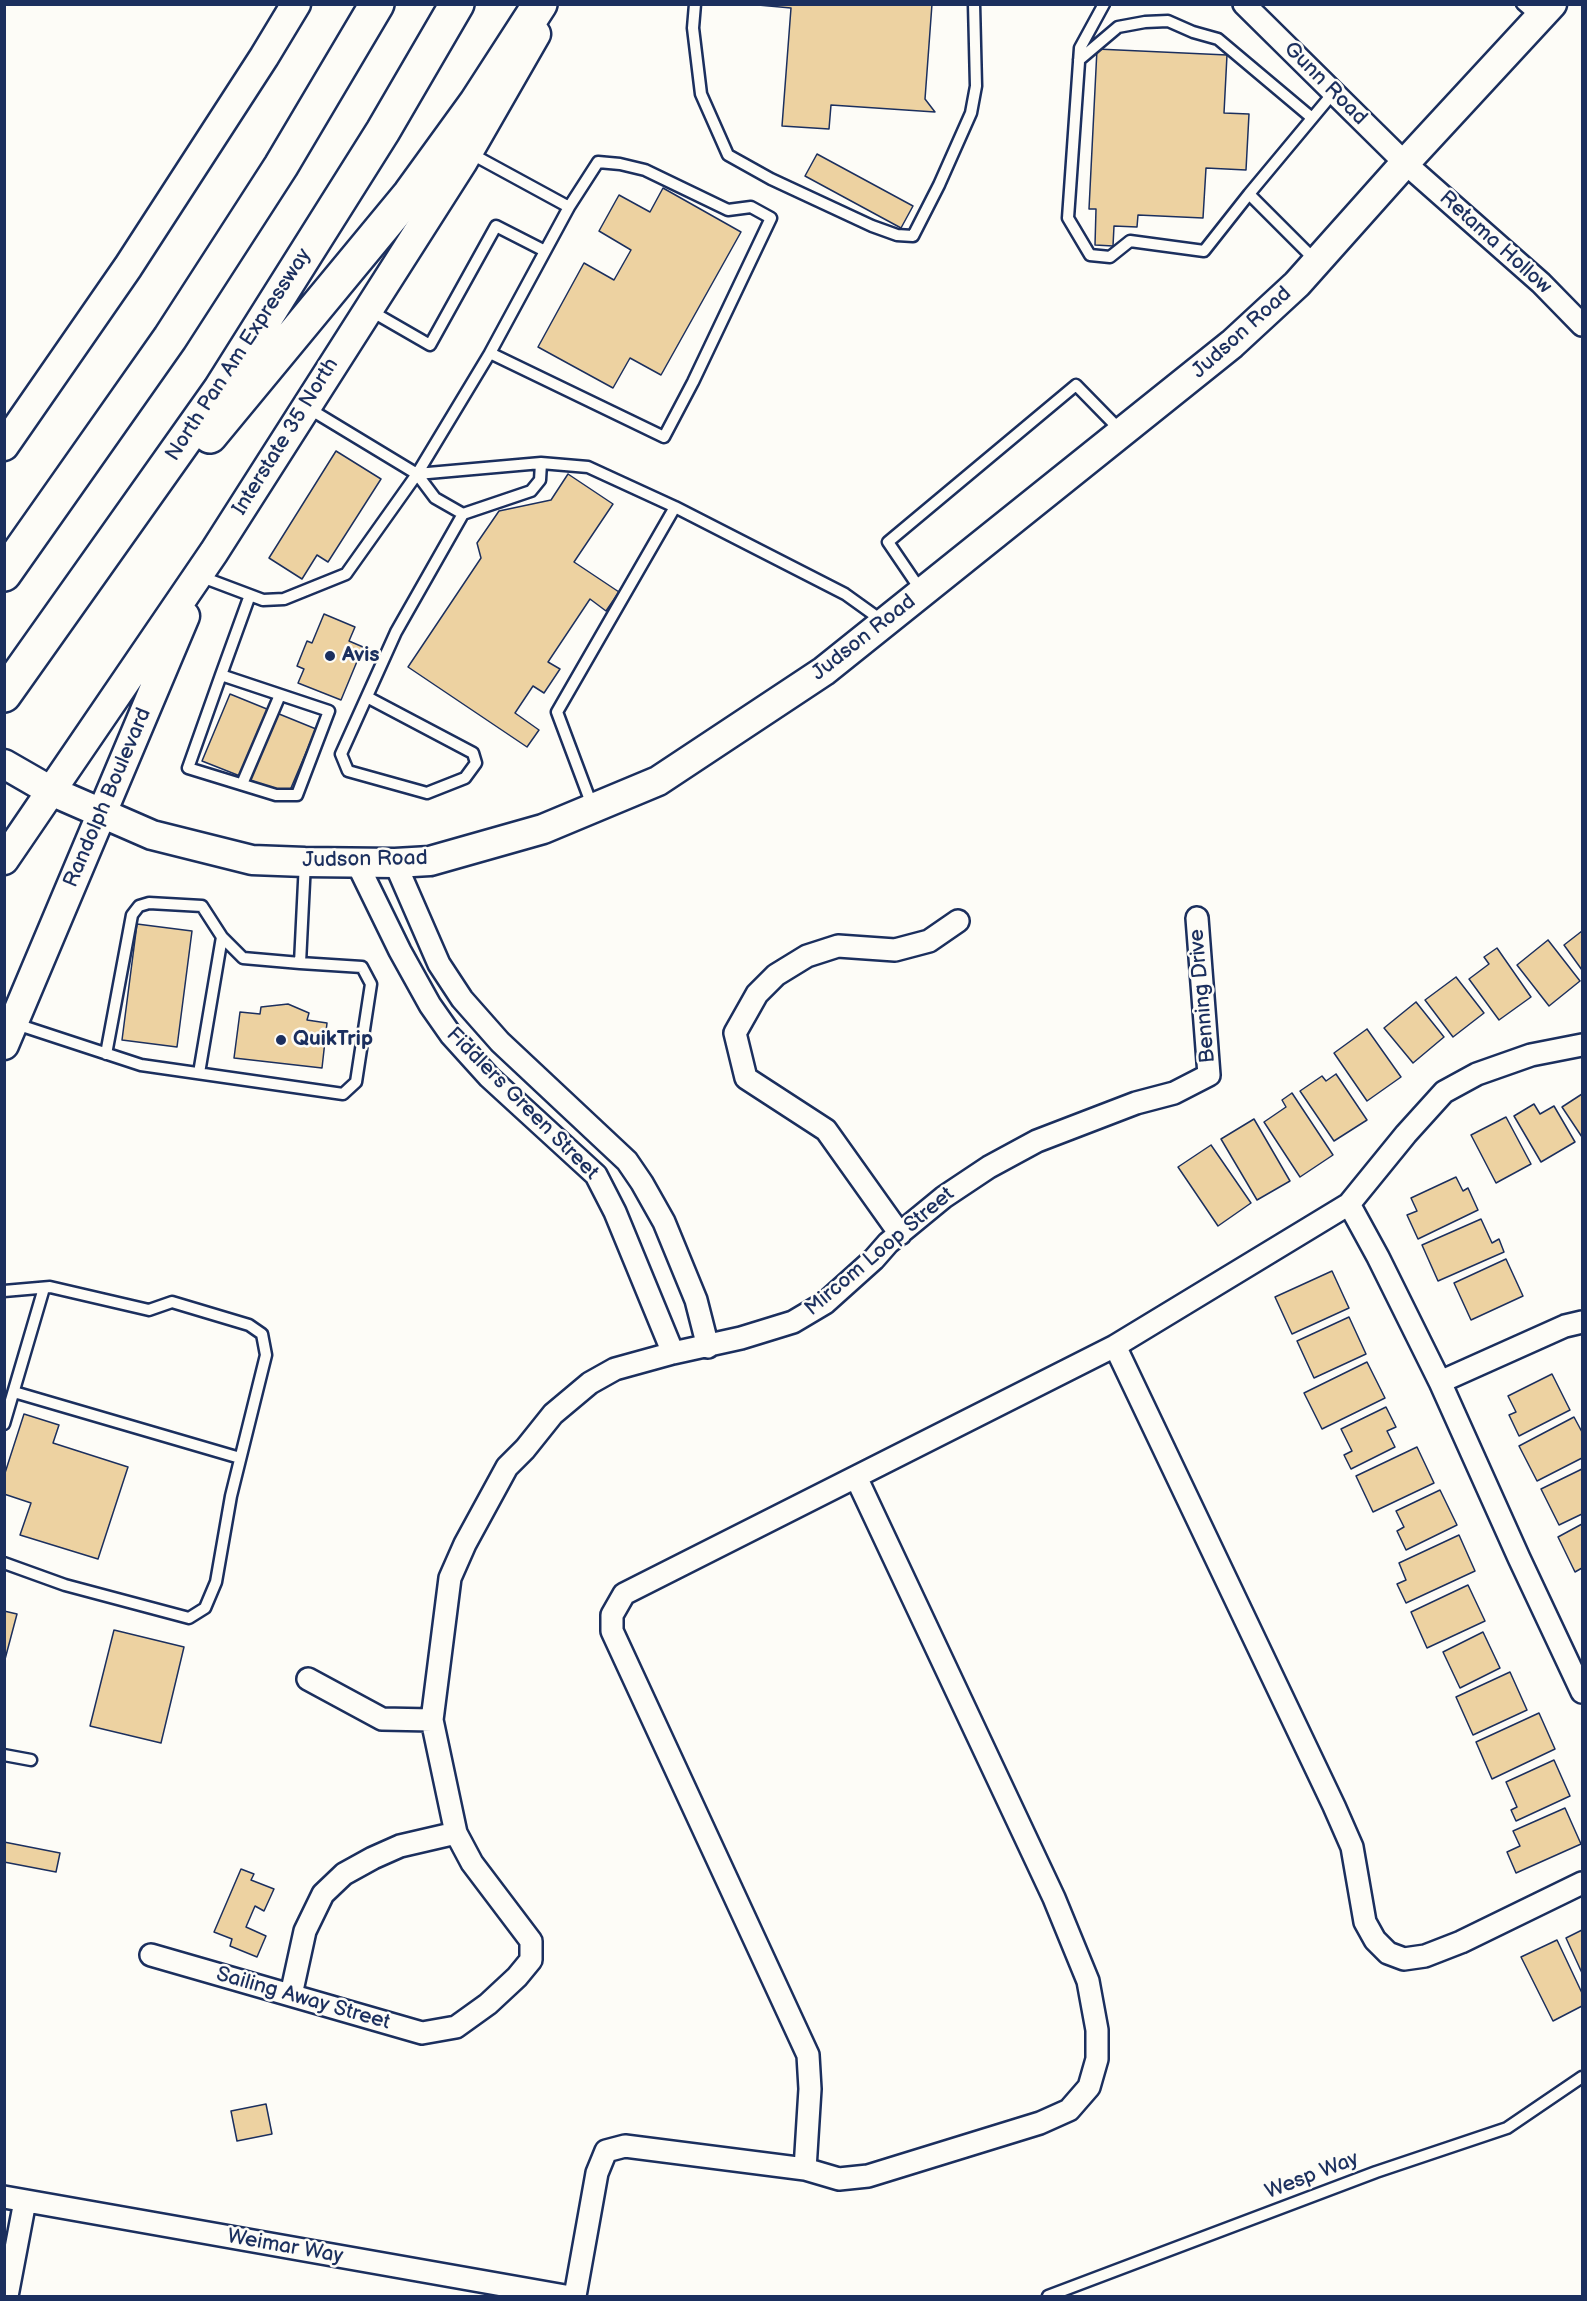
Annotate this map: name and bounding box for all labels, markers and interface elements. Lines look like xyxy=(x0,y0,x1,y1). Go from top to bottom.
street label: Gunn Road xyxy=(1278,37,1372,131)
street label: Retama Hollow xyxy=(1434,186,1556,300)
street label: North Pan Am Expressway xyxy=(161,244,317,466)
street label: Judson Road xyxy=(1187,282,1297,384)
street label: Interstate 35 North xyxy=(228,354,344,520)
street label: Judson Road xyxy=(807,590,921,686)
place label: Avis xyxy=(342,643,380,669)
marker: Avis xyxy=(323,649,337,663)
street label: Randolph Boulevard xyxy=(59,705,157,891)
street label: Judson Road xyxy=(302,846,428,874)
street label: Benning Drive xyxy=(1185,928,1221,1064)
street label: Fiddlers Green Street xyxy=(441,1023,603,1185)
place label: QuikTrip xyxy=(293,1027,373,1053)
marker: QuikTrip xyxy=(274,1033,288,1047)
street label: Mircom Loop Street xyxy=(800,1182,960,1322)
street label: Sailing Away Street xyxy=(213,1962,393,2036)
street label: Wesp Way xyxy=(1262,2147,1362,2205)
street label: Weimar Way xyxy=(225,2224,345,2270)

